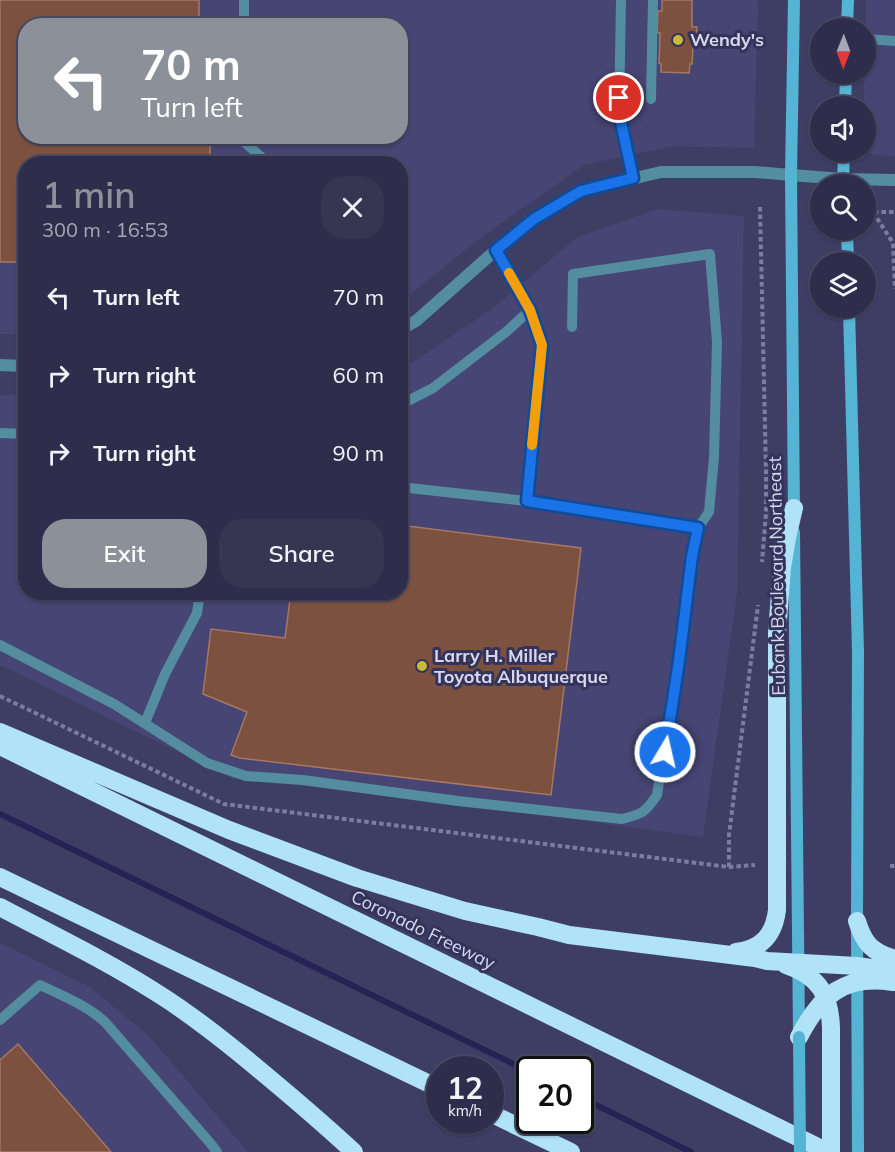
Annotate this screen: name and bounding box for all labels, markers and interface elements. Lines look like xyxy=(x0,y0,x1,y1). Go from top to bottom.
north arrow xyxy=(810,18,876,84)
map controls xyxy=(810,18,876,318)
place label: Wendy's xyxy=(690,28,764,51)
marker: Wendy's xyxy=(671,33,685,47)
text: 70 m xyxy=(141,38,241,91)
icon: left xyxy=(42,42,120,120)
pin xyxy=(593,72,644,123)
icon: arrive xyxy=(602,81,635,114)
text: Turn left xyxy=(141,90,243,124)
button: sound xyxy=(810,96,876,162)
text: 1 min xyxy=(42,172,136,217)
button: search xyxy=(810,174,876,240)
button: close xyxy=(321,176,384,239)
text: 300 m · 16:53 xyxy=(42,217,168,242)
button: layers xyxy=(810,252,876,318)
icon: left xyxy=(42,281,75,314)
text: Turn left xyxy=(93,283,180,311)
text: 70 m xyxy=(333,283,384,311)
icon: right xyxy=(42,359,75,392)
text: Turn right xyxy=(93,361,196,389)
text: 60 m xyxy=(333,361,384,389)
icon: right xyxy=(42,437,75,470)
text: Turn right xyxy=(93,439,196,467)
text: 90 m xyxy=(333,439,384,467)
street label: Eubank Boulevard Northeast xyxy=(763,456,790,696)
button: Exit xyxy=(42,519,207,588)
button: Share xyxy=(219,519,384,588)
place label: Larry H. Miller Toyota Albuquerque xyxy=(434,644,608,688)
marker: Larry H. Miller Toyota Albuquerque xyxy=(415,659,429,673)
position arrow xyxy=(633,720,697,784)
street label: Coronado Freeway xyxy=(347,885,499,975)
speed limit sign: 20 xyxy=(516,1056,594,1134)
text: 12 xyxy=(447,1069,483,1107)
text: km/h xyxy=(448,1101,482,1120)

